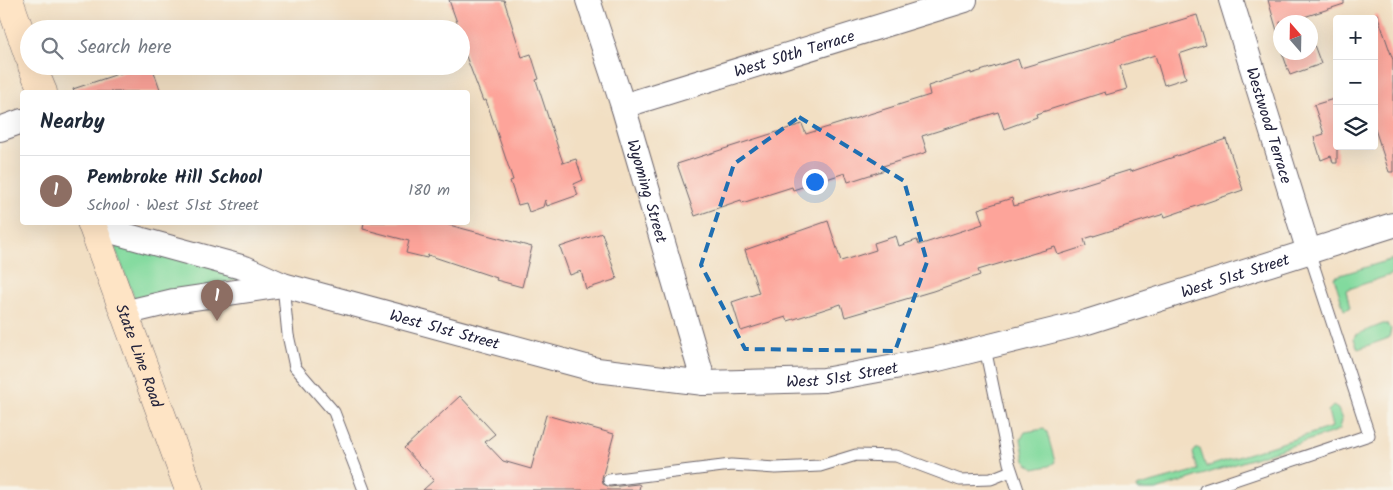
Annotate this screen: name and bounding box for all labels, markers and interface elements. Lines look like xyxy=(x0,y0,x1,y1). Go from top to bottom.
north arrow xyxy=(1273,15,1318,60)
map controls xyxy=(1333,15,1378,150)
button: + xyxy=(1333,15,1378,60)
search box xyxy=(20,20,470,75)
street label: West 50th Terrace xyxy=(731,24,858,85)
text: Search here xyxy=(78,33,172,63)
icon: search xyxy=(38,34,66,62)
button: − xyxy=(1333,60,1378,105)
street label: Westwood Terrace xyxy=(1239,64,1298,187)
button: layers xyxy=(1333,105,1378,150)
text: Nearby xyxy=(40,106,105,139)
street label: Wyoming Street xyxy=(619,136,674,247)
text: Pembroke Hill School xyxy=(87,163,262,193)
your location xyxy=(802,169,828,195)
text: 1 xyxy=(54,178,58,203)
text: 180 m xyxy=(408,178,450,203)
text: School · West 51st Street xyxy=(87,193,259,218)
street label: West 51st Street xyxy=(1178,247,1294,306)
pin: 1 xyxy=(201,280,233,321)
street label: State Line Road xyxy=(108,300,169,412)
street label: West 51st Street xyxy=(387,303,503,357)
street label: West 51st Street xyxy=(786,355,901,395)

